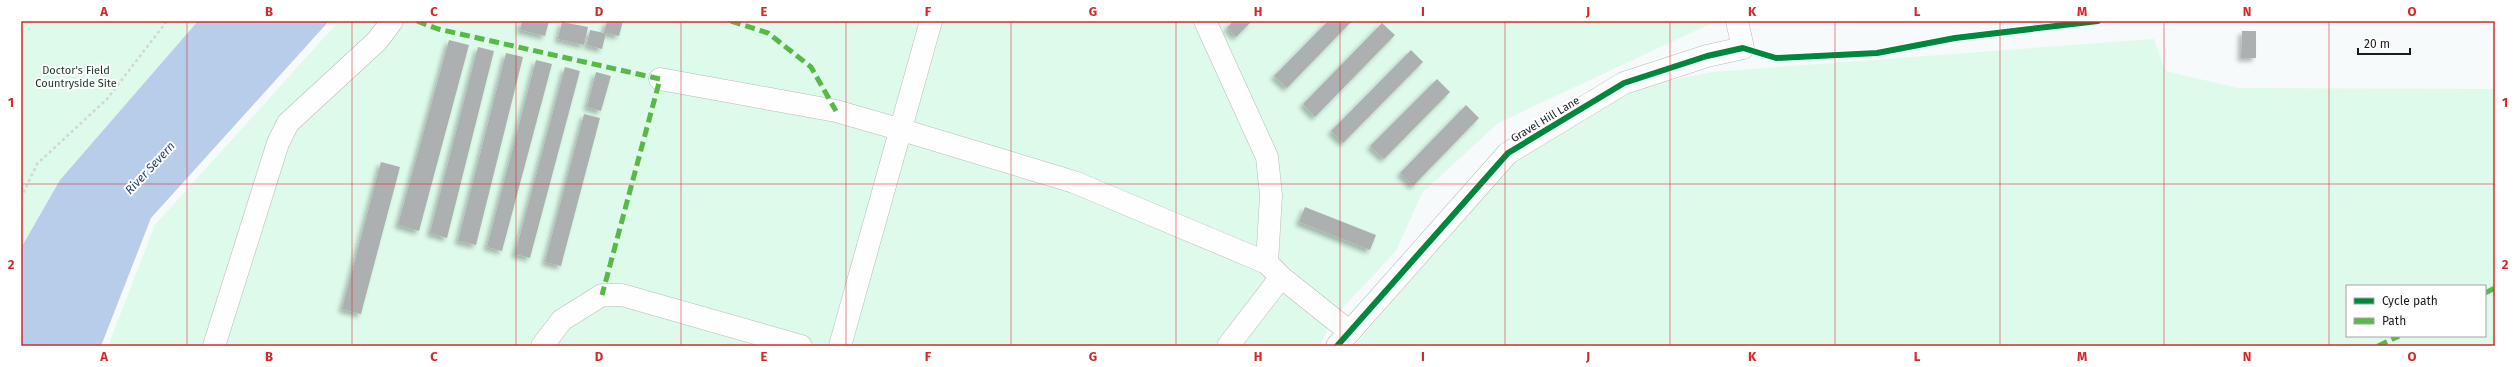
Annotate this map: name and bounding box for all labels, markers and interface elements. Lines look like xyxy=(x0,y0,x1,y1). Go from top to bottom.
text: A xyxy=(99,4,108,19)
text: B xyxy=(265,4,273,19)
text: C xyxy=(430,4,438,19)
text: D xyxy=(595,4,604,19)
text: E xyxy=(761,4,768,19)
text: F xyxy=(925,4,932,19)
text: G xyxy=(1089,4,1097,19)
text: H xyxy=(1254,4,1262,19)
text: I xyxy=(1421,4,1425,19)
text: J xyxy=(1585,4,1590,19)
text: K xyxy=(1748,4,1757,19)
text: L xyxy=(1914,4,1921,19)
text: M xyxy=(2077,4,2087,19)
text: N xyxy=(2243,4,2251,19)
text: O xyxy=(2408,4,2417,19)
scale bar xyxy=(2358,30,2410,56)
text: 20 m xyxy=(2364,37,2390,51)
park label: Doctor's Field Countryside Site xyxy=(35,64,117,90)
street label: Gravel Hill Lane xyxy=(1509,94,1582,145)
text: 1 xyxy=(8,95,14,110)
text: 1 xyxy=(2502,95,2508,110)
water label: River Severn xyxy=(122,139,178,197)
text: 2 xyxy=(8,257,15,272)
text: 2 xyxy=(2502,257,2509,272)
legend xyxy=(2346,285,2486,337)
text: Cycle path xyxy=(2382,294,2438,308)
text: Path xyxy=(2382,314,2406,328)
text: A xyxy=(99,349,108,364)
text: B xyxy=(265,349,273,364)
text: C xyxy=(430,349,438,364)
text: D xyxy=(595,349,604,364)
text: E xyxy=(761,349,768,364)
text: F xyxy=(925,349,932,364)
text: G xyxy=(1089,349,1097,364)
text: H xyxy=(1254,349,1262,364)
text: I xyxy=(1421,349,1425,364)
text: J xyxy=(1585,349,1590,364)
text: K xyxy=(1748,349,1757,364)
text: L xyxy=(1914,349,1921,364)
text: M xyxy=(2077,349,2087,364)
text: N xyxy=(2243,349,2251,364)
text: O xyxy=(2408,349,2417,364)

